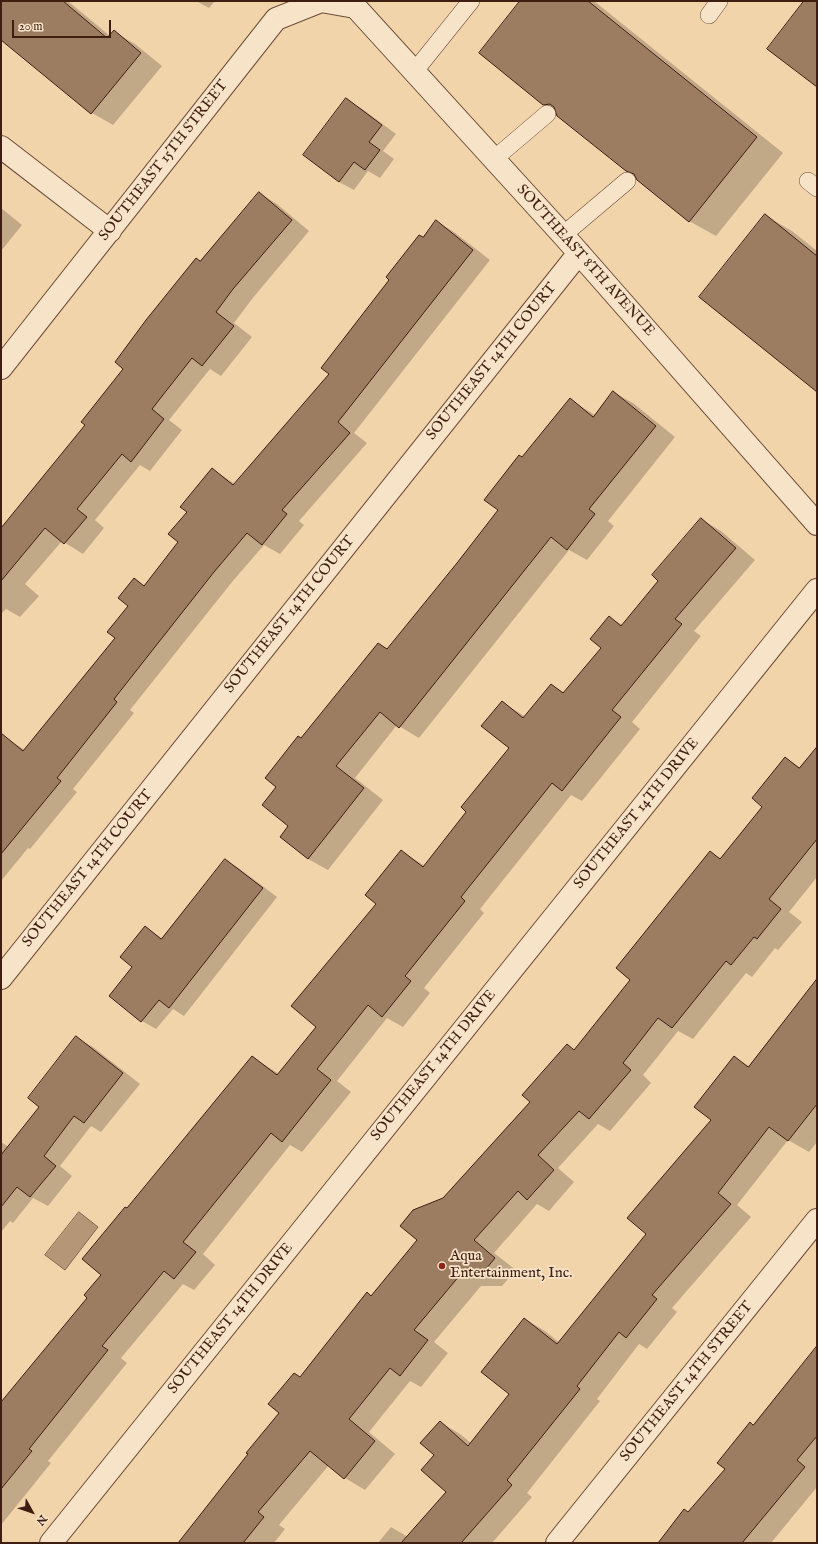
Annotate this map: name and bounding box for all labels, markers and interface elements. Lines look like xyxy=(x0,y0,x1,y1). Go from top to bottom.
scale bar xyxy=(14,12,113,38)
text: 20 m xyxy=(19,19,42,34)
street label: SOUTHEAST 15TH STREET xyxy=(96,77,232,245)
street label: SOUTHEAST 8TH AVENUE xyxy=(512,182,658,340)
street label: SOUTHEAST 14TH COURT xyxy=(423,280,561,444)
street label: SOUTHEAST 14TH COURT xyxy=(221,533,359,697)
street label: SOUTHEAST 14TH DRIVE xyxy=(571,735,703,893)
street label: SOUTHEAST 14TH COURT xyxy=(19,787,157,951)
street label: SOUTHEAST 14TH DRIVE xyxy=(368,987,500,1145)
street label: SOUTHEAST 14TH DRIVE xyxy=(165,1240,297,1398)
place label: Aqua Entertainment, Inc. xyxy=(450,1248,572,1283)
marker: Aqua Entertainment, Inc. xyxy=(437,1261,447,1271)
street label: SOUTHEAST 14TH STREET xyxy=(617,1298,757,1466)
north arrow xyxy=(12,1492,52,1532)
text: N xyxy=(33,1512,50,1528)

